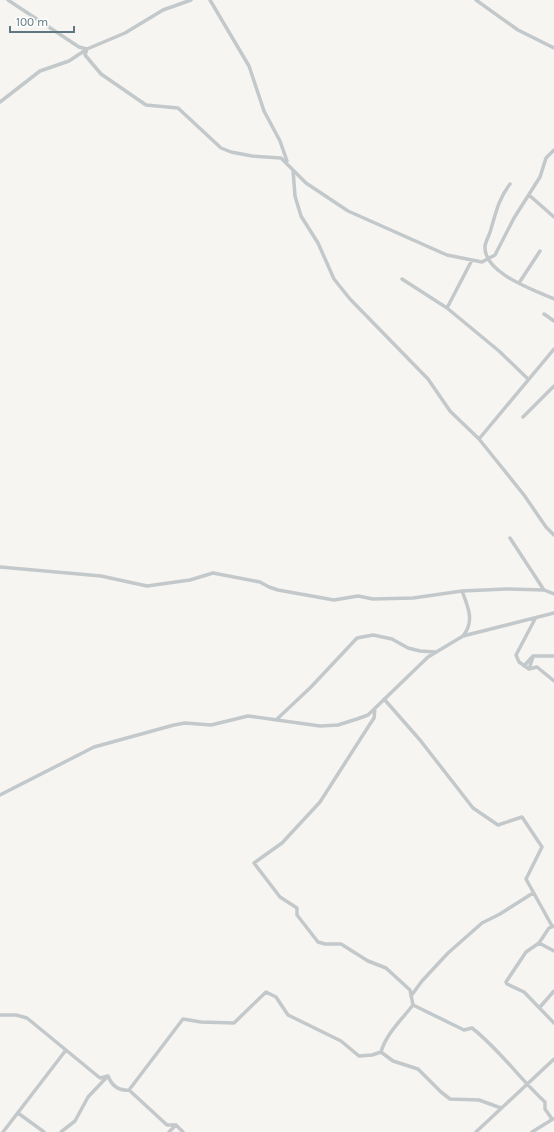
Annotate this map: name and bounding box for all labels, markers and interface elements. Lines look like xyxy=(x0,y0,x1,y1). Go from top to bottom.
scale bar xyxy=(10,8,74,34)
text: 100 m xyxy=(16,15,48,29)

